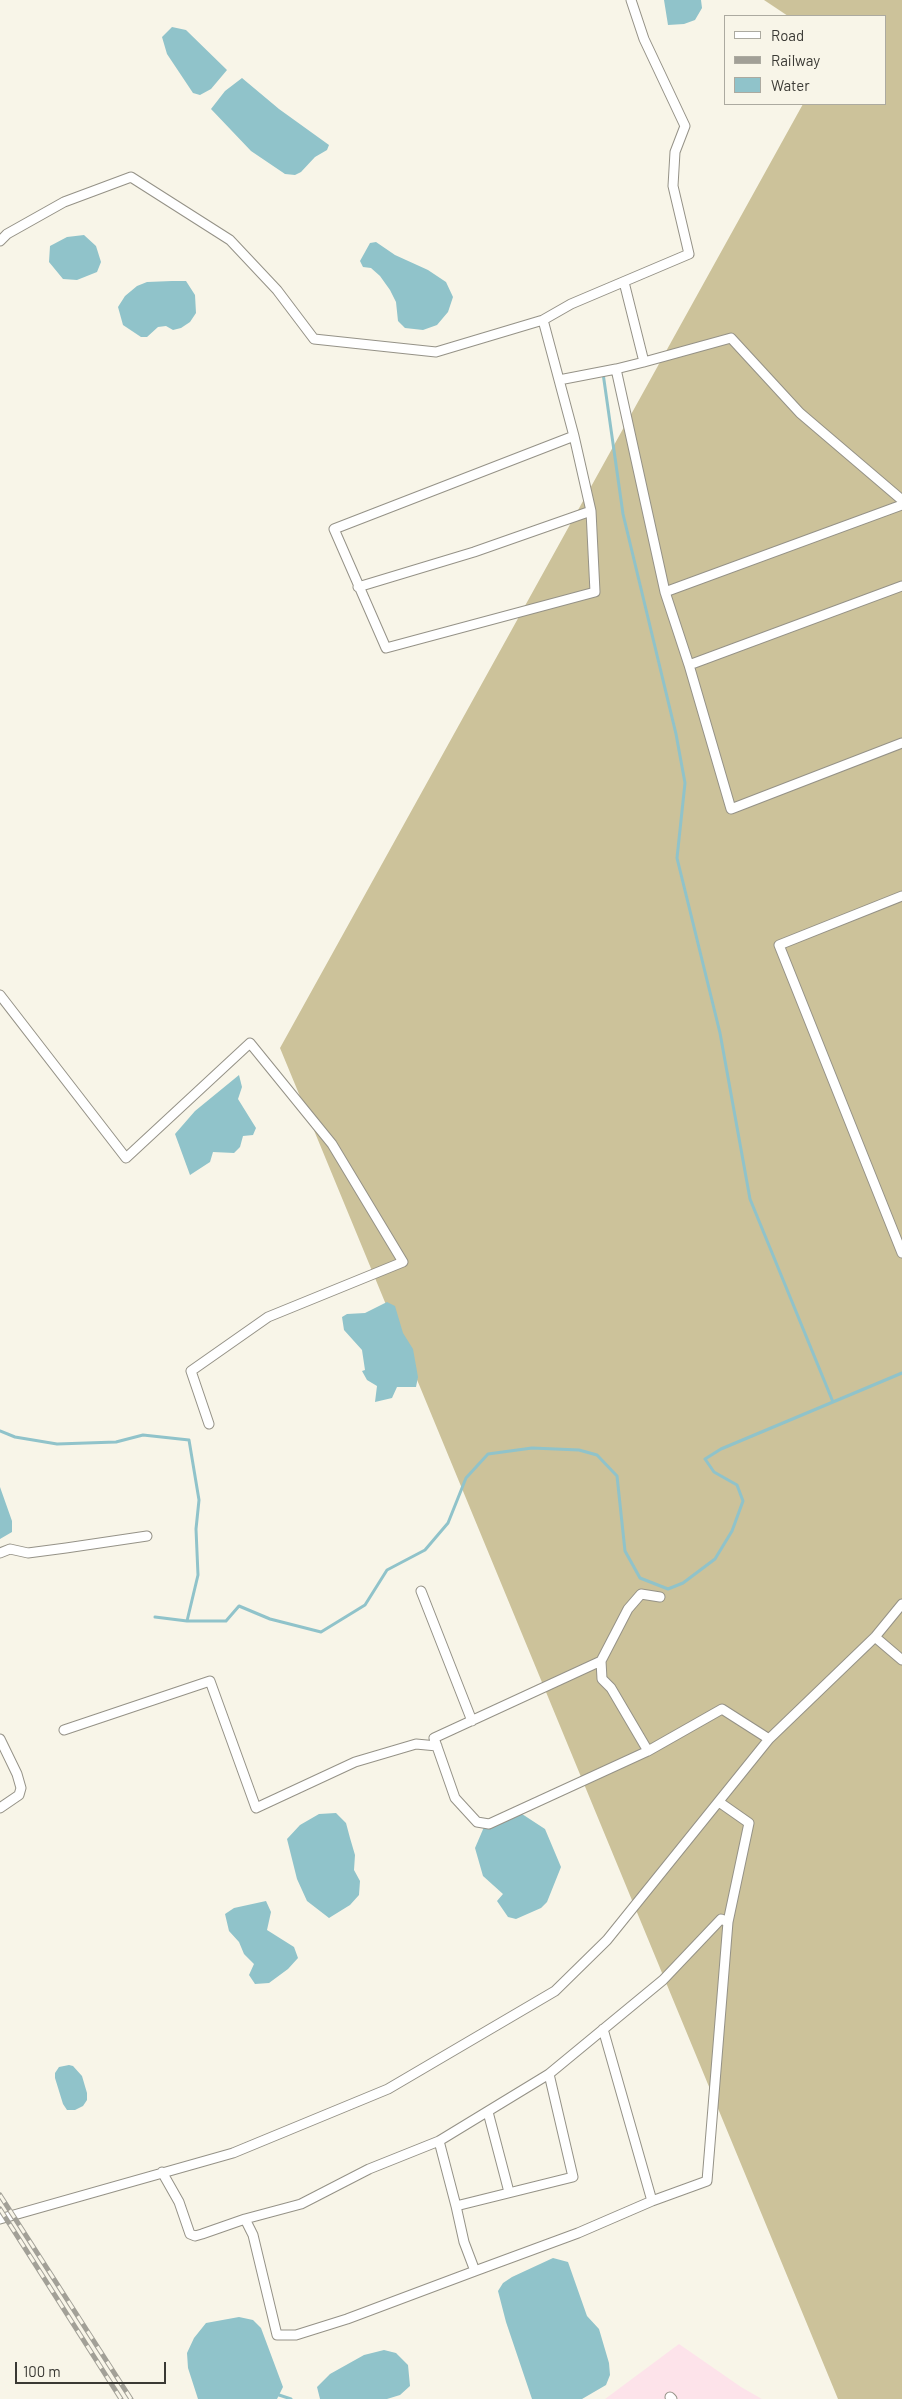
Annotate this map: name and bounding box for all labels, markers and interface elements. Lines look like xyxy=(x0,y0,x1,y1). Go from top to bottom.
legend xyxy=(724,15,887,105)
text: Road xyxy=(771,26,804,44)
text: Railway xyxy=(771,51,820,69)
text: Water xyxy=(771,76,810,94)
scale bar xyxy=(18,2352,169,2384)
text: 100 m xyxy=(23,2362,61,2380)

